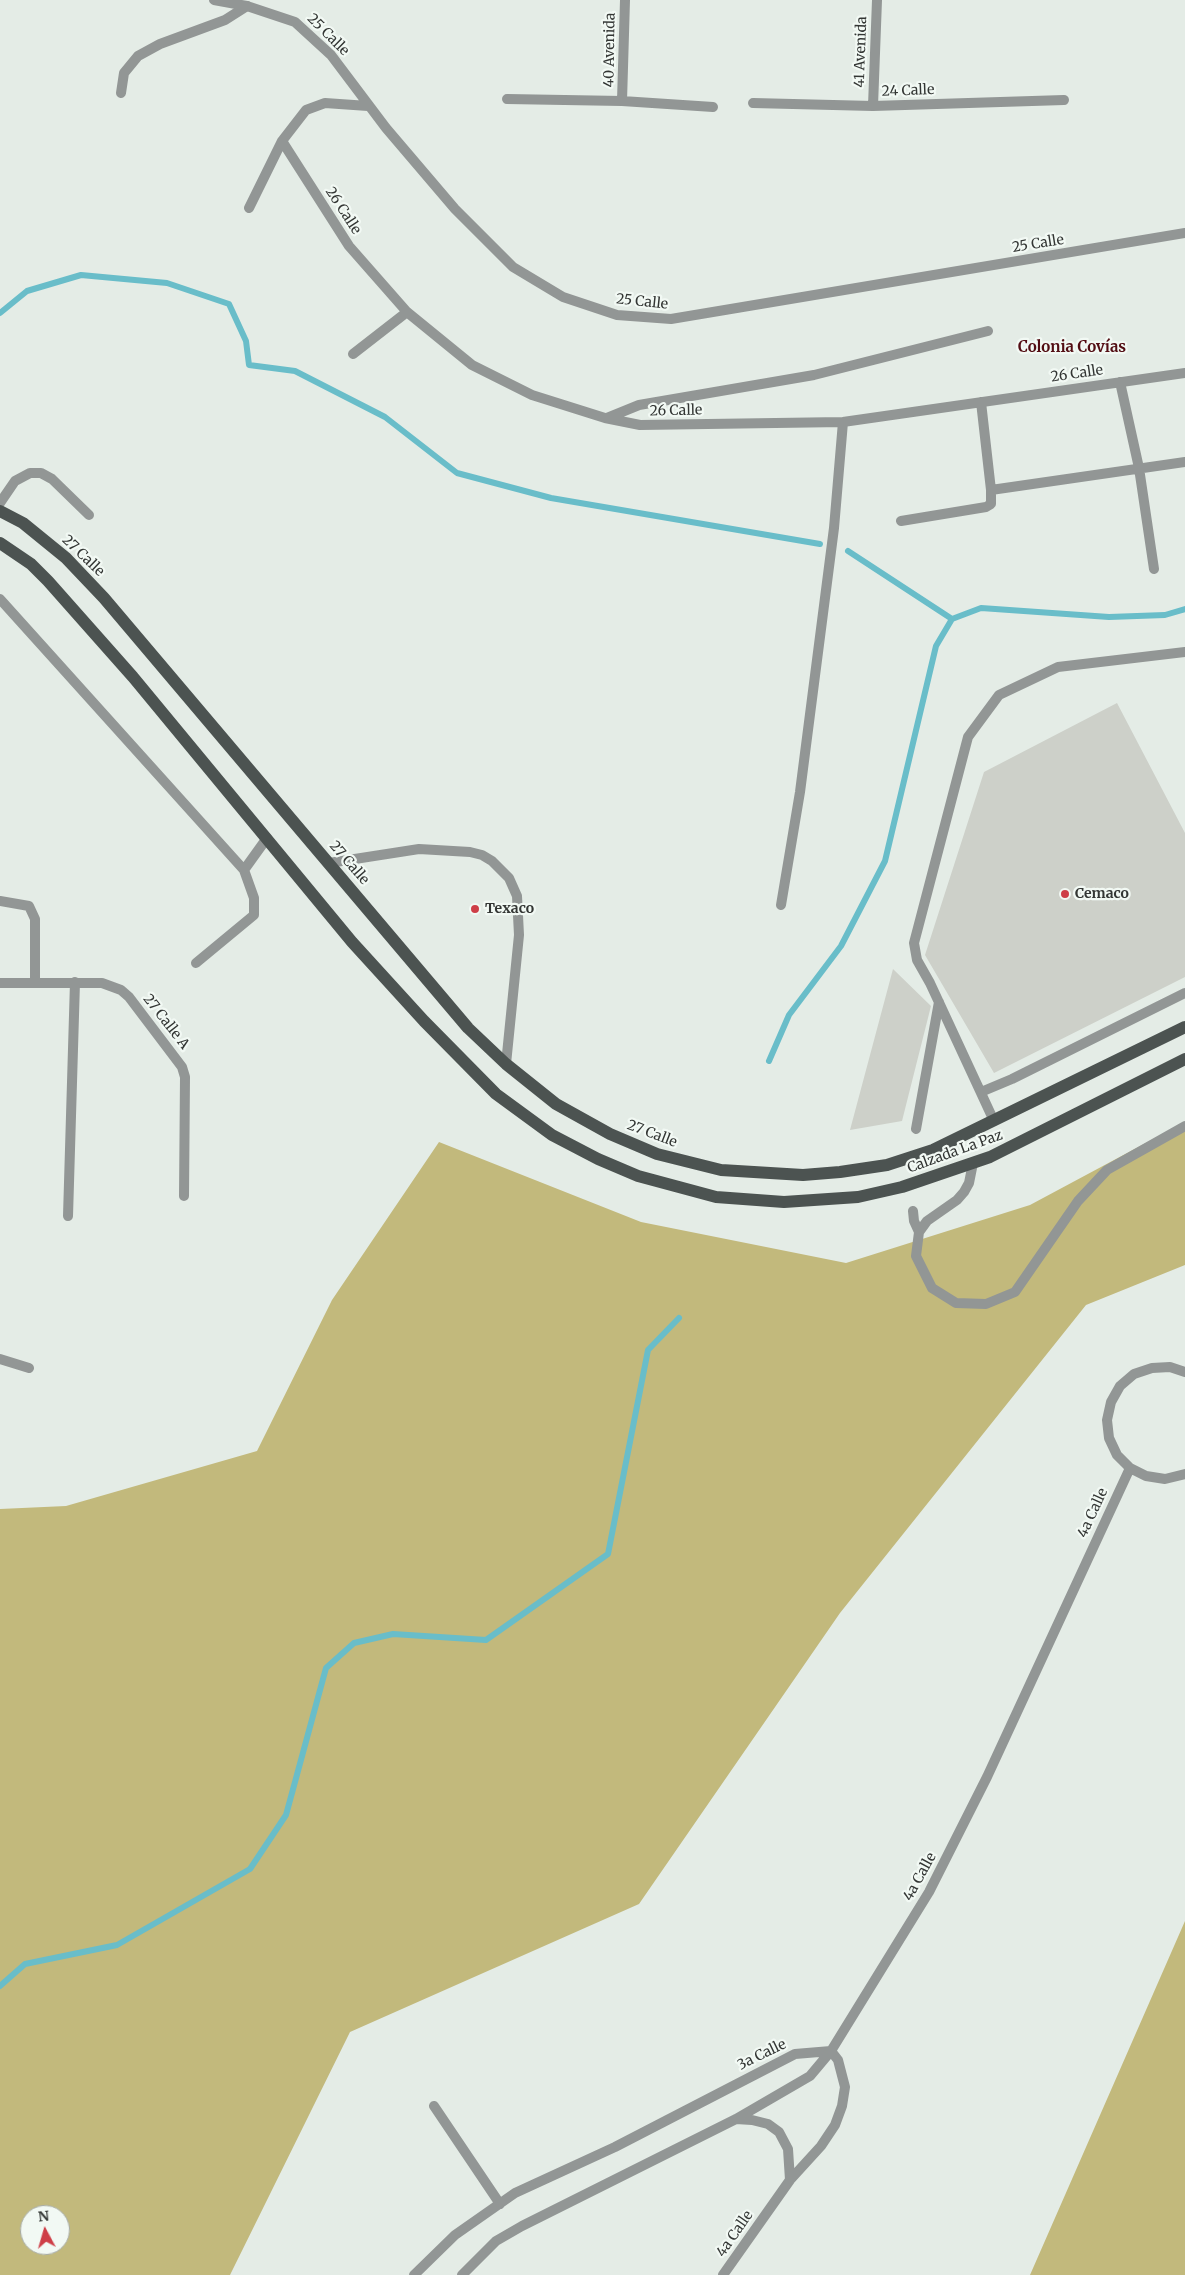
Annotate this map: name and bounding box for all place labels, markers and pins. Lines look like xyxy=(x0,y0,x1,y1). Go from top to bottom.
place label: Cemaco xyxy=(1075,886,1129,902)
marker: Cemaco xyxy=(1059,888,1071,900)
place label: Texaco xyxy=(485,901,534,917)
marker: Texaco xyxy=(469,903,481,915)

